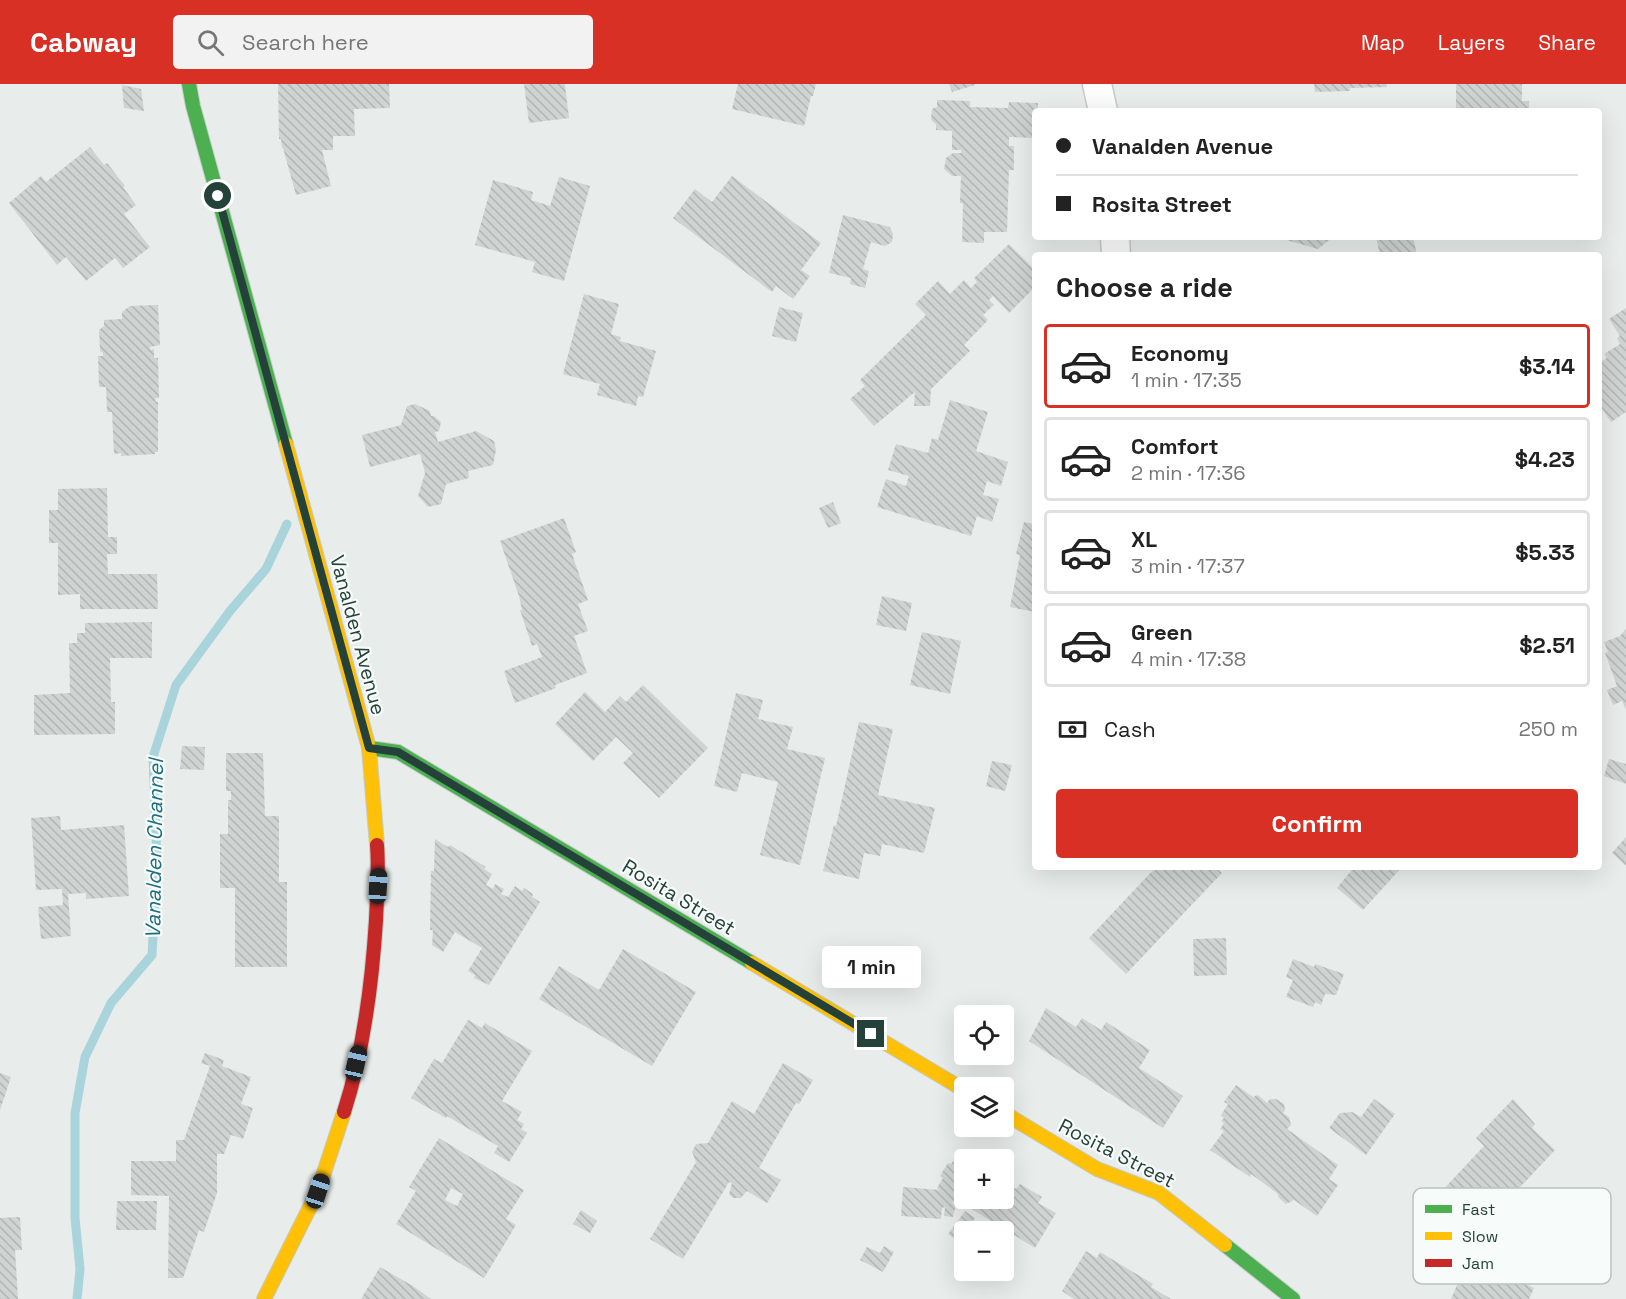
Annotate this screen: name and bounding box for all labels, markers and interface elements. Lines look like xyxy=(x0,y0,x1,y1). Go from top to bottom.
search box xyxy=(173,15,593,69)
text: Cabway xyxy=(30,24,137,60)
icon: search xyxy=(194,26,227,59)
text: Search here xyxy=(242,28,369,56)
text: Map xyxy=(1361,29,1405,56)
text: Layers xyxy=(1438,29,1505,56)
text: Share xyxy=(1538,29,1596,56)
text: Vanalden Avenue xyxy=(1092,132,1273,160)
route start xyxy=(204,182,231,209)
text: Rosita Street xyxy=(1092,190,1232,218)
text: Choose a ride xyxy=(1056,270,1233,305)
icon: car xyxy=(1059,339,1113,393)
text: Economy xyxy=(1131,339,1229,367)
text: $3.14 xyxy=(1519,352,1575,380)
text: 1 min · 17:35 xyxy=(1131,367,1242,393)
icon: car xyxy=(1059,432,1113,486)
text: Comfort xyxy=(1131,432,1219,460)
text: $4.23 xyxy=(1515,445,1575,473)
text: 2 min · 17:36 xyxy=(1131,460,1246,486)
icon: car xyxy=(1059,525,1113,579)
text: XL xyxy=(1131,525,1157,553)
text: $5.33 xyxy=(1515,538,1575,566)
street label: Vanalden Avenue xyxy=(324,552,392,718)
text: 3 min · 17:37 xyxy=(1131,553,1245,579)
icon: car xyxy=(1059,618,1113,672)
text: Green xyxy=(1131,618,1193,646)
text: $2.51 xyxy=(1519,631,1575,659)
text: 4 min · 17:38 xyxy=(1131,646,1246,672)
icon: cash xyxy=(1056,713,1089,746)
text: Cash xyxy=(1104,715,1156,743)
text: 250 m xyxy=(1519,716,1578,742)
water label: Vanalden Channel xyxy=(139,756,169,939)
button: Confirm xyxy=(1056,789,1578,858)
street label: Rosita Street xyxy=(618,853,740,941)
car xyxy=(368,868,388,904)
callout: 1 min xyxy=(822,947,920,989)
text: 1 min xyxy=(847,954,896,980)
map controls xyxy=(954,1005,1014,1281)
button: locate xyxy=(954,1005,1014,1065)
route end xyxy=(857,1020,884,1047)
car xyxy=(343,1043,369,1083)
button: layers xyxy=(954,1077,1014,1137)
street label: Rosita Street xyxy=(1054,1113,1180,1193)
button: + xyxy=(954,1149,1014,1209)
car xyxy=(304,1171,332,1211)
legend xyxy=(1413,1188,1611,1284)
text: Fast xyxy=(1462,1199,1495,1220)
button: − xyxy=(954,1221,1014,1281)
text: Slow xyxy=(1462,1226,1498,1247)
text: Jam xyxy=(1462,1253,1494,1274)

